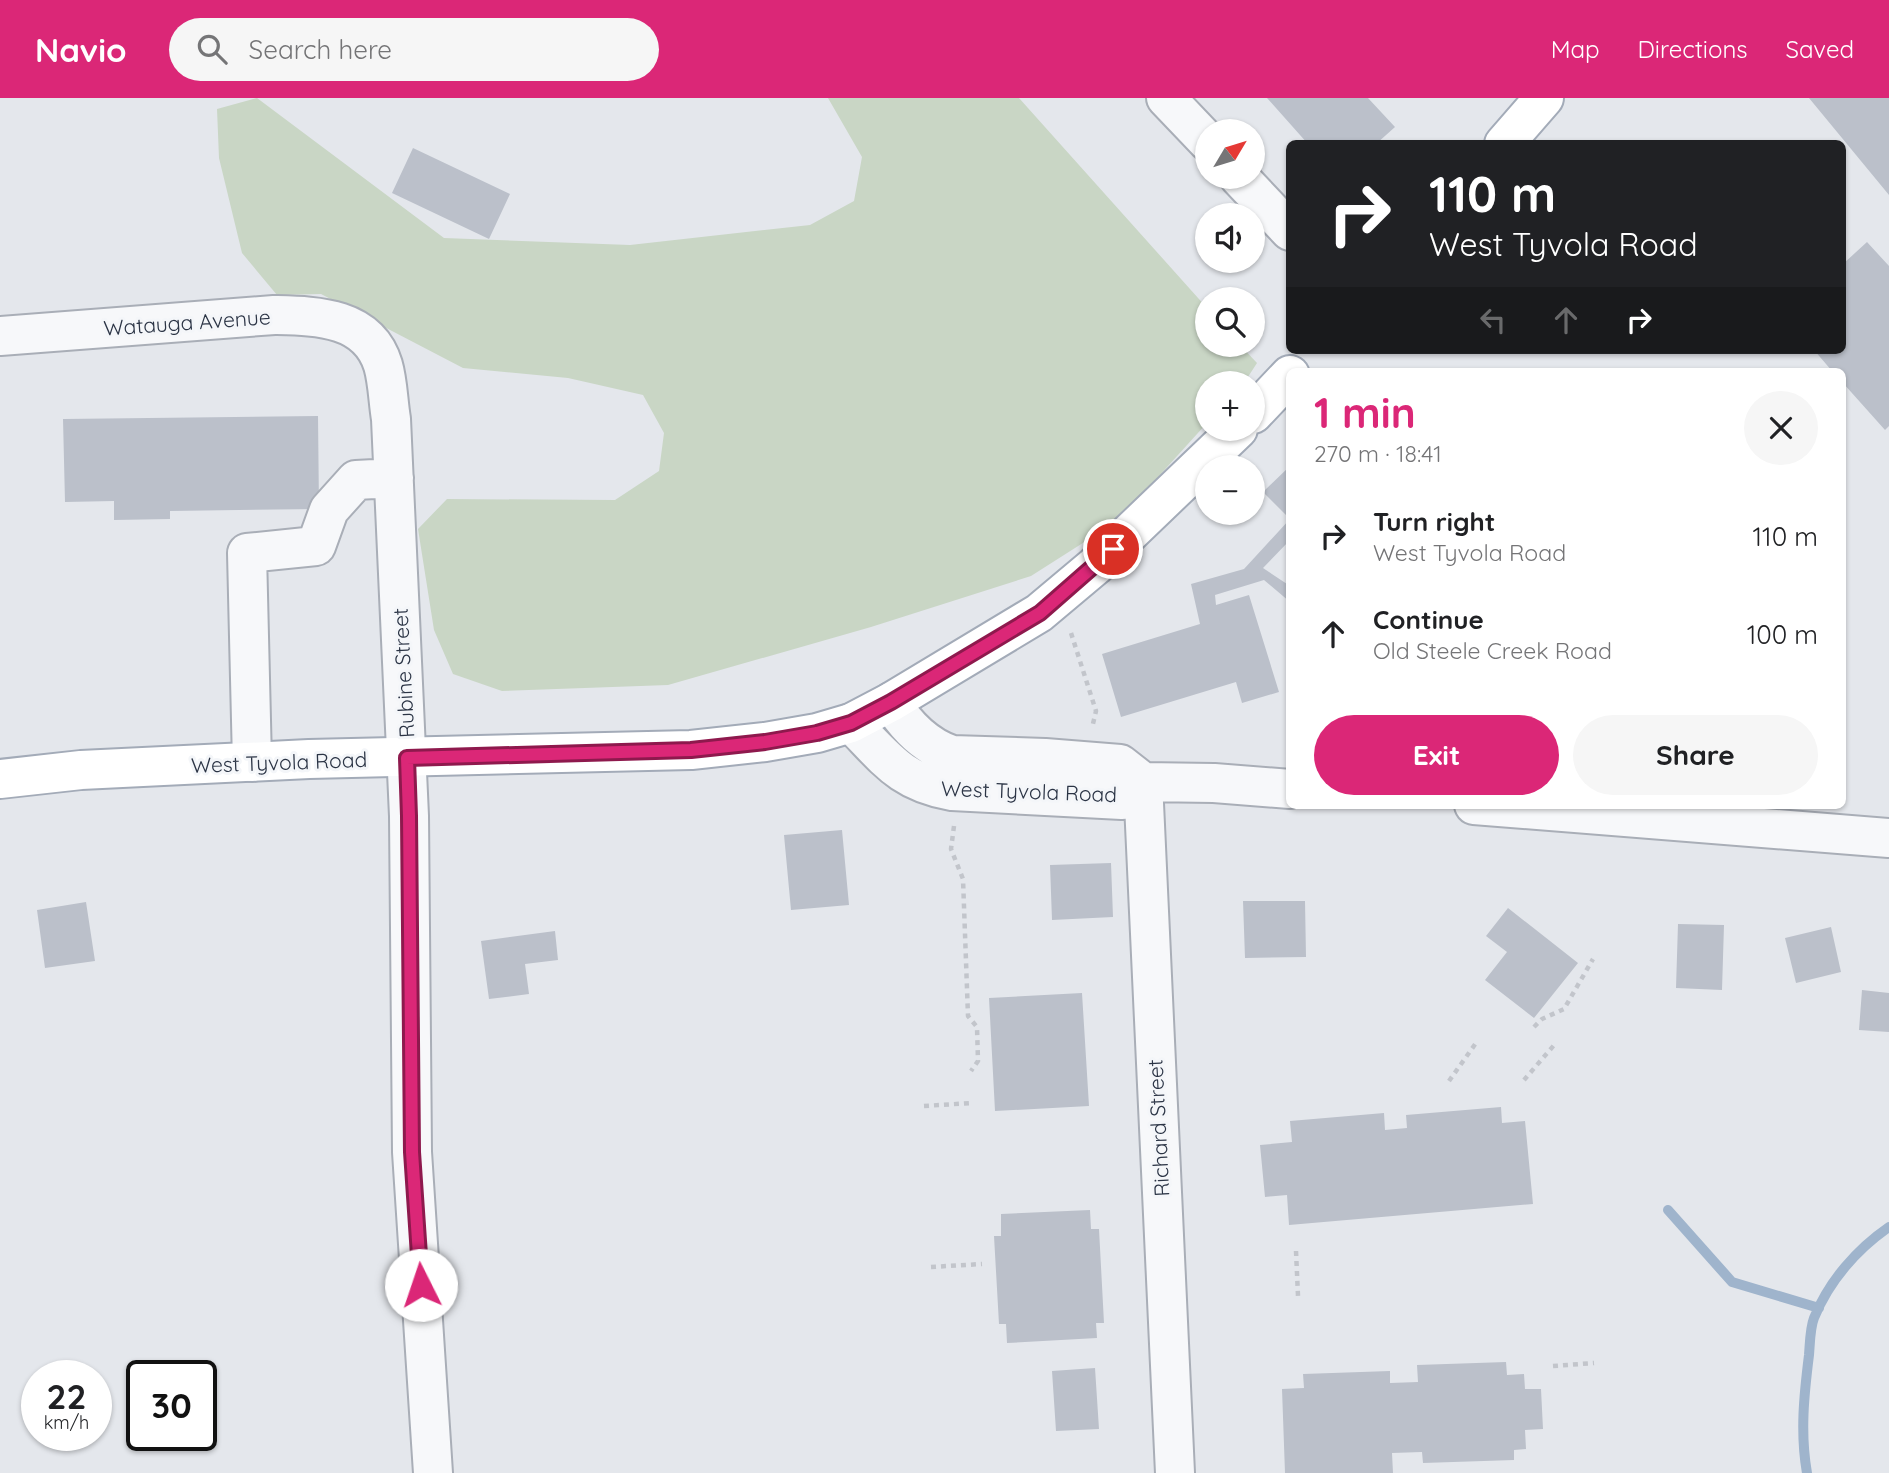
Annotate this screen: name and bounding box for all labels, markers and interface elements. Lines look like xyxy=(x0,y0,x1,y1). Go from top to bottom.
search box xyxy=(169,18,659,81)
text: Navio xyxy=(35,29,127,70)
icon: search xyxy=(193,30,231,68)
text: Search here xyxy=(249,33,392,66)
text: Map xyxy=(1551,34,1600,64)
text: Directions xyxy=(1638,34,1748,64)
text: Saved xyxy=(1786,34,1854,64)
north arrow xyxy=(1195,119,1265,189)
map controls xyxy=(1195,119,1265,525)
text: 110 m xyxy=(1429,163,1556,224)
icon: right xyxy=(1314,168,1405,259)
button: sound xyxy=(1195,203,1265,273)
text: West Tyvola Road xyxy=(1429,224,1698,264)
button: search xyxy=(1195,287,1265,357)
icon: left xyxy=(1474,301,1512,339)
icon: ahead xyxy=(1547,301,1585,339)
icon: right xyxy=(1620,301,1658,339)
street label: Watauga Avenue xyxy=(103,303,271,341)
button: + xyxy=(1195,371,1265,441)
text: 1 min xyxy=(1314,386,1416,439)
button: close xyxy=(1744,391,1818,465)
text: 270 m · 18:41 xyxy=(1314,439,1442,468)
button: − xyxy=(1195,455,1265,525)
text: Turn right xyxy=(1373,505,1495,538)
icon: right xyxy=(1314,517,1352,555)
pin xyxy=(1083,519,1143,579)
text: 110 m xyxy=(1752,520,1818,553)
icon: arrive xyxy=(1094,530,1132,568)
text: West Tyvola Road xyxy=(1373,538,1566,567)
text: Continue xyxy=(1373,603,1484,636)
street label: Rubine Street xyxy=(387,607,419,739)
icon: ahead xyxy=(1314,615,1352,653)
text: 100 m xyxy=(1747,618,1818,651)
text: Old Steele Creek Road xyxy=(1373,636,1612,665)
button: Exit xyxy=(1314,715,1559,795)
button: Share xyxy=(1573,715,1818,795)
street label: West Tyvola Road xyxy=(190,746,368,778)
street label: West Tyvola Road xyxy=(940,775,1118,807)
street label: Richard Street xyxy=(1141,1059,1175,1197)
position arrow xyxy=(384,1248,458,1322)
speed limit sign: 30 xyxy=(126,1360,217,1451)
text: 22 xyxy=(47,1374,86,1418)
text: km/h xyxy=(44,1411,89,1434)

